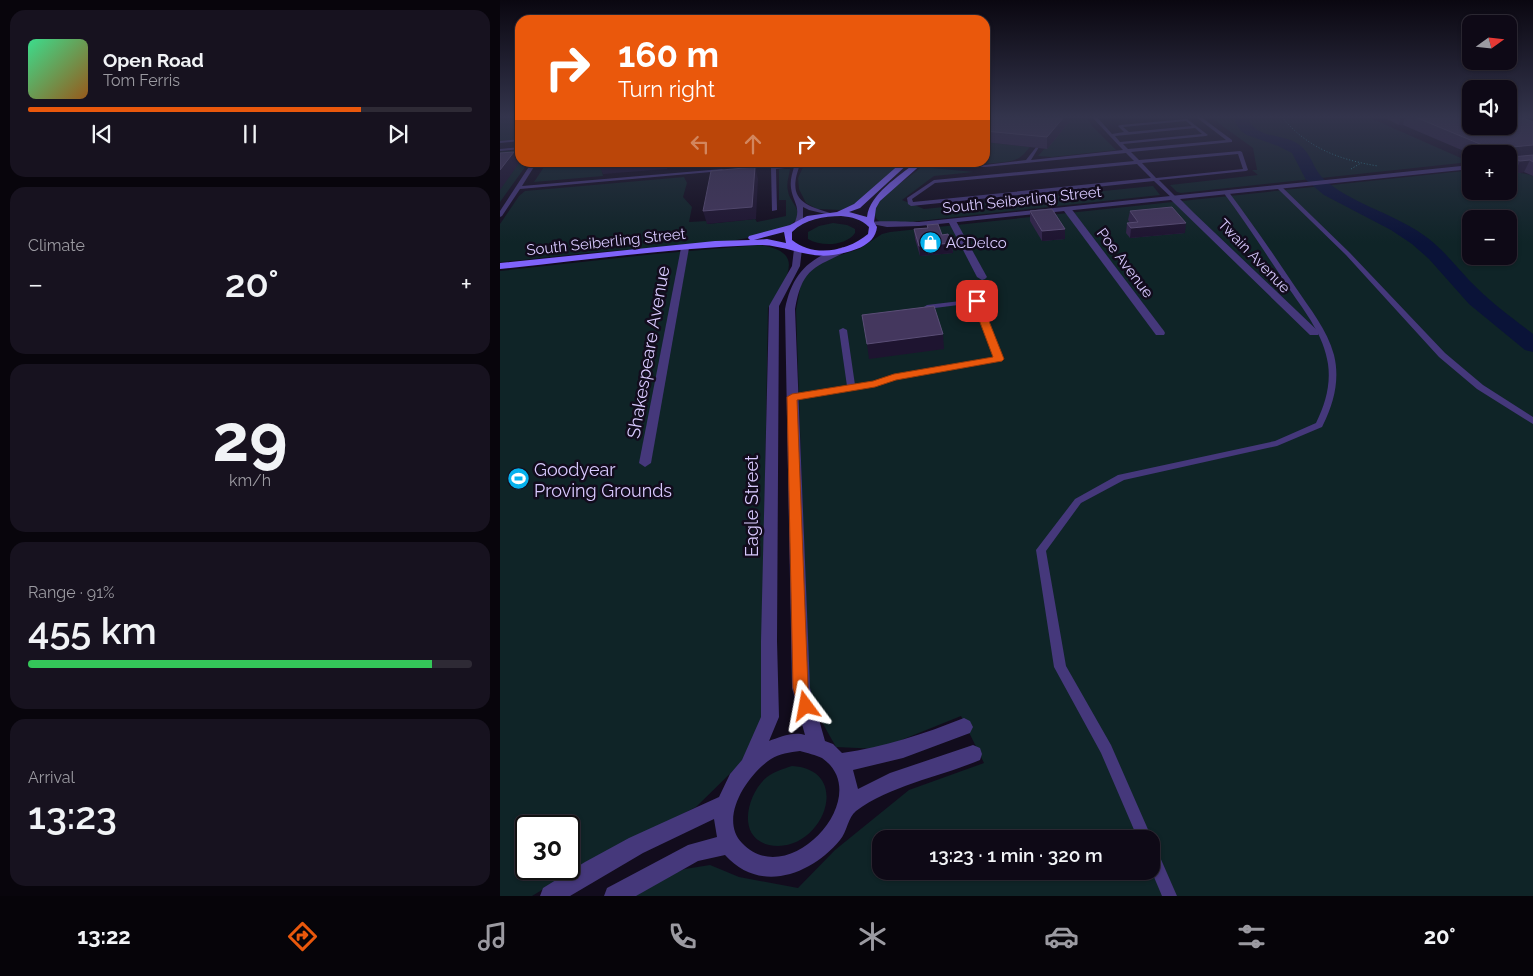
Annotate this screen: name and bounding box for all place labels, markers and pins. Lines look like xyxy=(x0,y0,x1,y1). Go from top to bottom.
shop icon: ACDelco xyxy=(918,231,942,255)
place label: ACDelco xyxy=(946,234,1007,252)
pin xyxy=(956,280,998,322)
place label: Goodyear Proving Grounds xyxy=(534,459,672,501)
sports icon: Goodyear Proving Grounds xyxy=(506,467,530,491)

